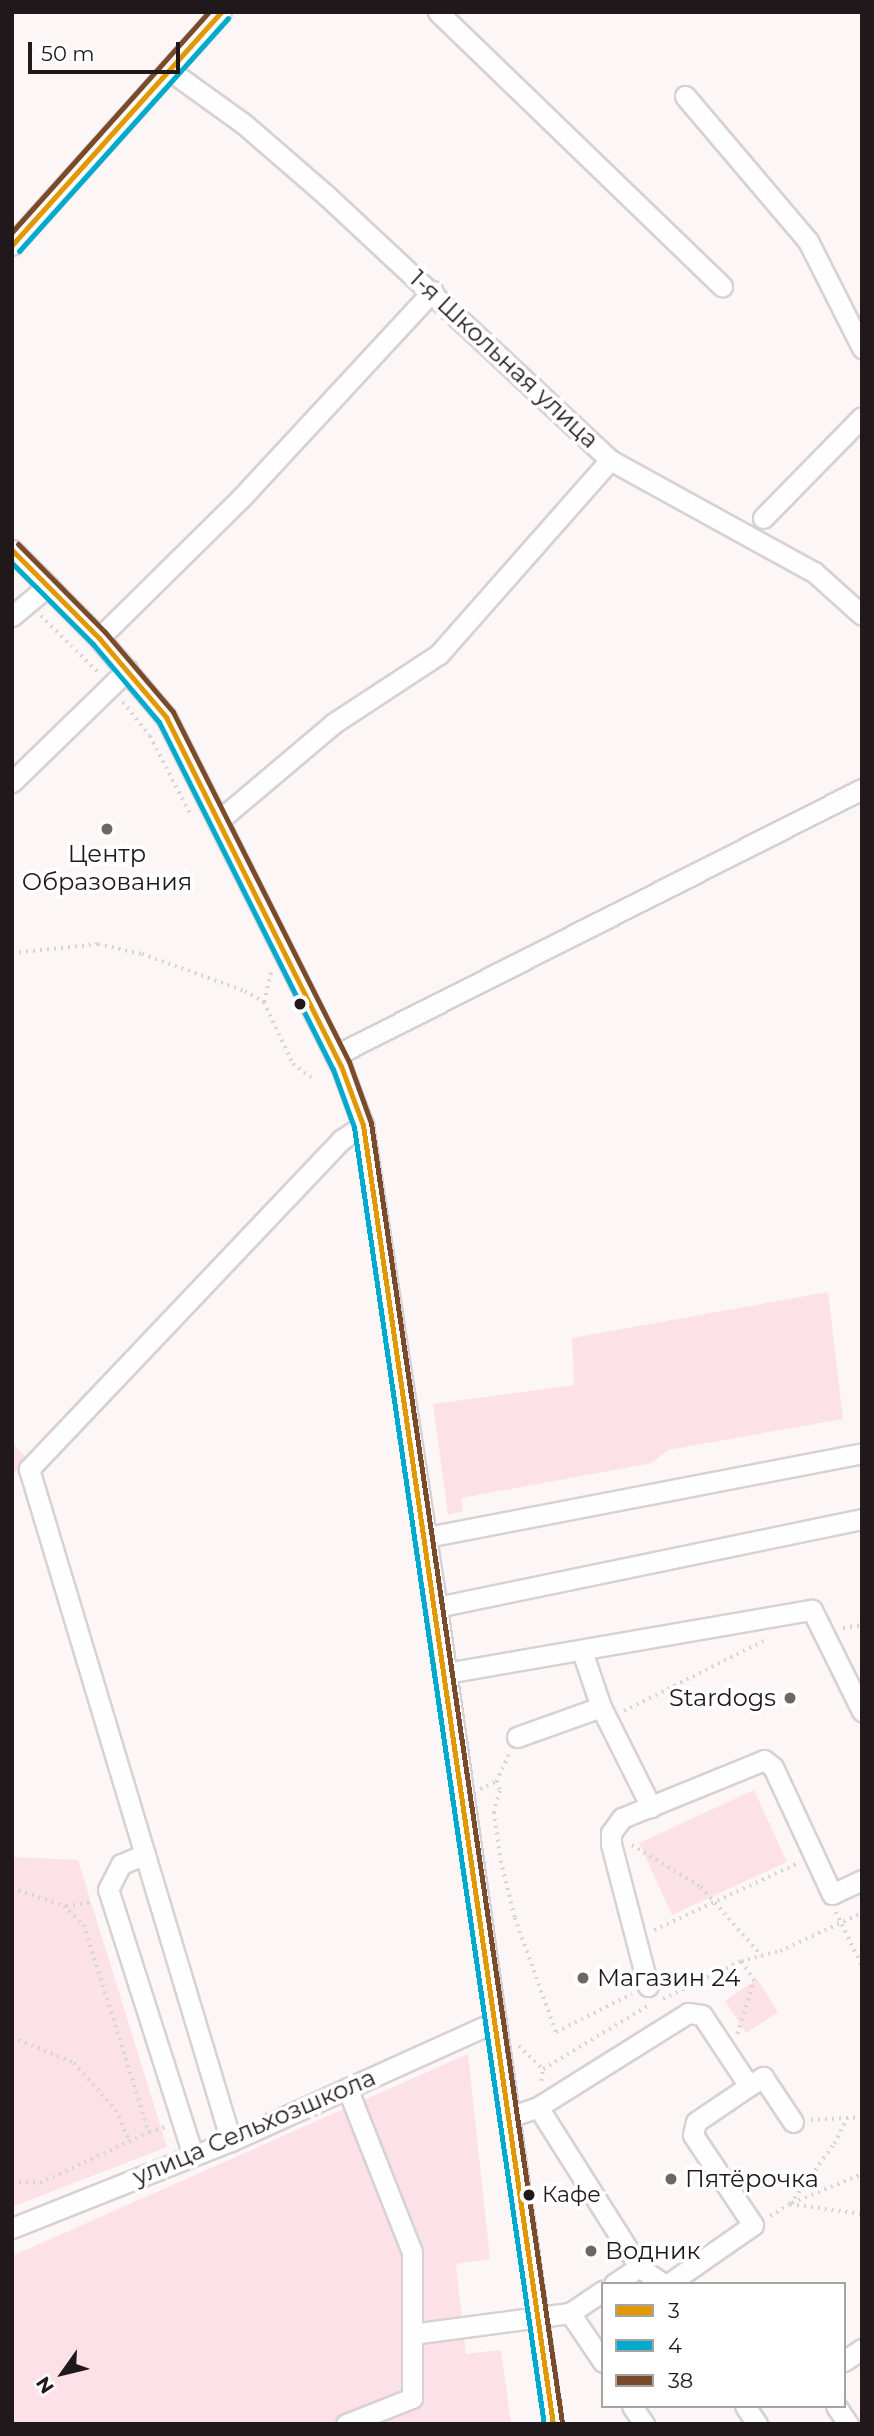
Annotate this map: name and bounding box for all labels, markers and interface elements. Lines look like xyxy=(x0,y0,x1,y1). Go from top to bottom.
scale bar xyxy=(32,28,184,72)
text: 50 m xyxy=(41,41,95,66)
street label: 1-я Школьная улица xyxy=(404,264,604,454)
marker: Центр Образования xyxy=(99,821,115,837)
place label: Центр Образования xyxy=(22,840,192,896)
unlabelled marker xyxy=(293,997,307,1011)
place label: Stardogs xyxy=(669,1684,776,1712)
marker: Stardogs xyxy=(782,1690,798,1706)
place label: Магазин 24 xyxy=(597,1964,740,1992)
marker: Магазин 24 xyxy=(575,1970,591,1986)
street label: улица Сельхозшкола xyxy=(128,2063,380,2191)
place label: Пятёрочка xyxy=(685,2165,819,2193)
marker: Пятёрочка xyxy=(663,2171,679,2187)
place label: Кафе xyxy=(542,2182,601,2208)
marker: Кафе xyxy=(522,2188,536,2202)
place label: Водник xyxy=(605,2237,700,2265)
marker: Водник xyxy=(583,2243,599,2259)
legend xyxy=(601,2282,846,2408)
text: 3 xyxy=(668,2298,680,2323)
text: 4 xyxy=(668,2333,682,2358)
north arrow xyxy=(28,2338,98,2408)
text: 38 xyxy=(668,2368,693,2393)
text: N xyxy=(31,2372,59,2398)

